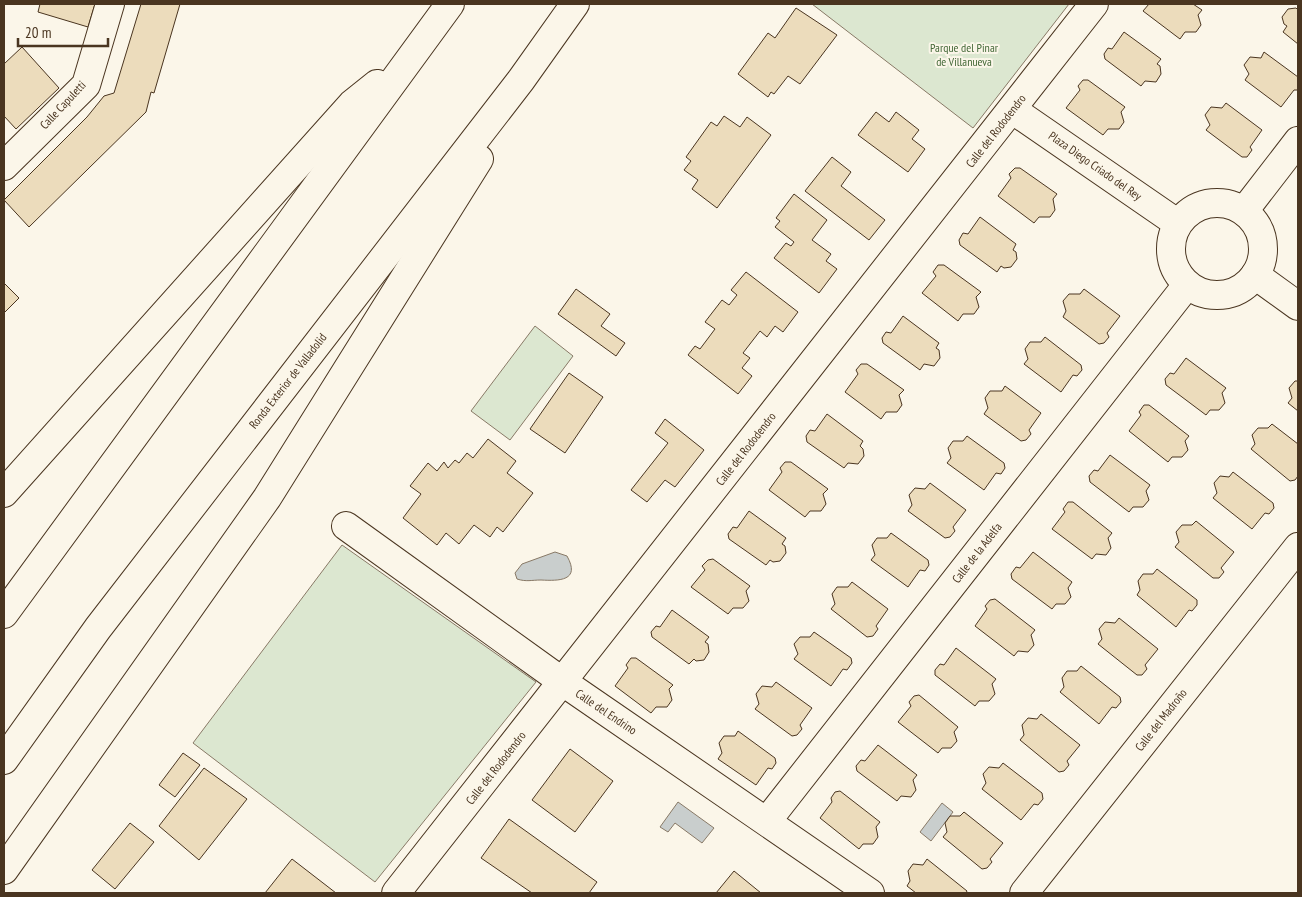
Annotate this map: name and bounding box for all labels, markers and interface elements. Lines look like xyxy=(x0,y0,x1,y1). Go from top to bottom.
scale bar xyxy=(18,15,108,47)
text: 20 m xyxy=(25,23,51,42)
park label: Parque del Pinar de Villanueva xyxy=(930,40,999,69)
street label: Calle Capuletti xyxy=(36,77,89,132)
street label: Calle del Rododendro xyxy=(962,91,1029,170)
street label: Plaza Diego Criado del Rey xyxy=(1046,128,1145,204)
street label: Ronda Exterior de Valladolid xyxy=(246,330,330,431)
street label: Calle del Rododendro xyxy=(712,409,779,488)
street label: Calle de la Adelfa xyxy=(948,519,1005,586)
street label: Calle del Madroño xyxy=(1132,685,1190,754)
street label: Calle del Endrino xyxy=(573,686,640,738)
street label: Calle del Rododendro xyxy=(462,728,529,807)

